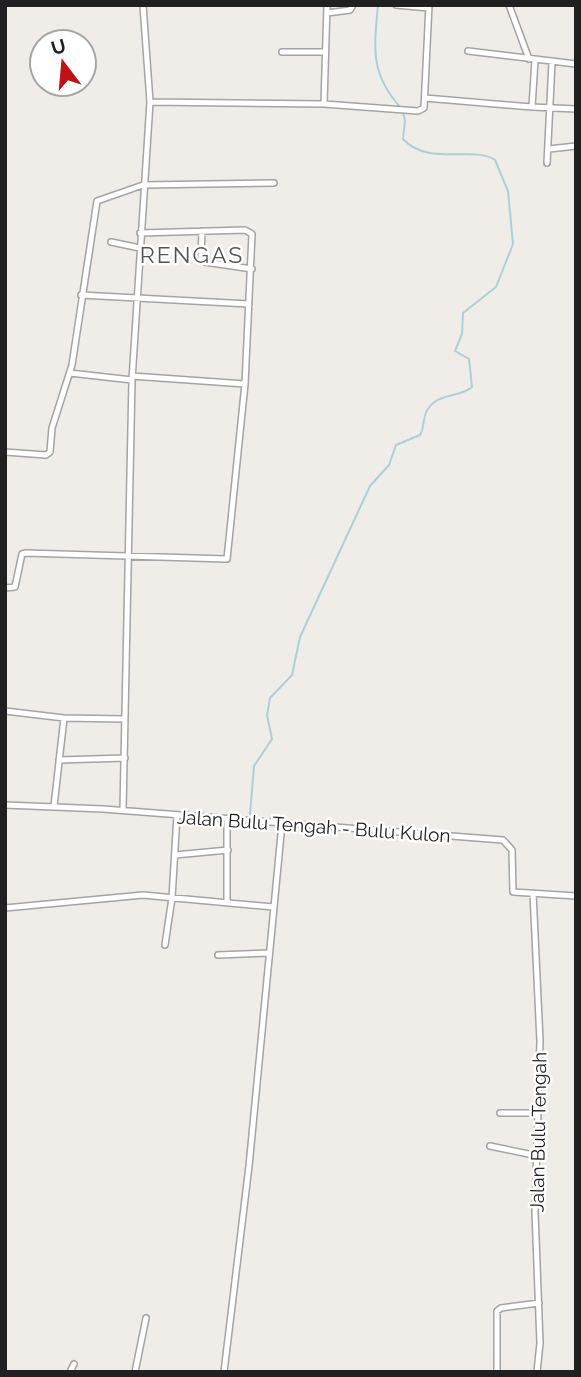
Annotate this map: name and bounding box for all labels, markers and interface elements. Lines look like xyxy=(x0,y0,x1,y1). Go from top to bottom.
north arrow xyxy=(28,28,98,98)
text: U xyxy=(48,34,68,59)
district label: RENGAS xyxy=(140,241,244,268)
street label: Jalan Bulu Tengah - Bulu Kulon xyxy=(177,805,451,847)
street label: Jalan Bulu Tengah xyxy=(526,1052,550,1212)

